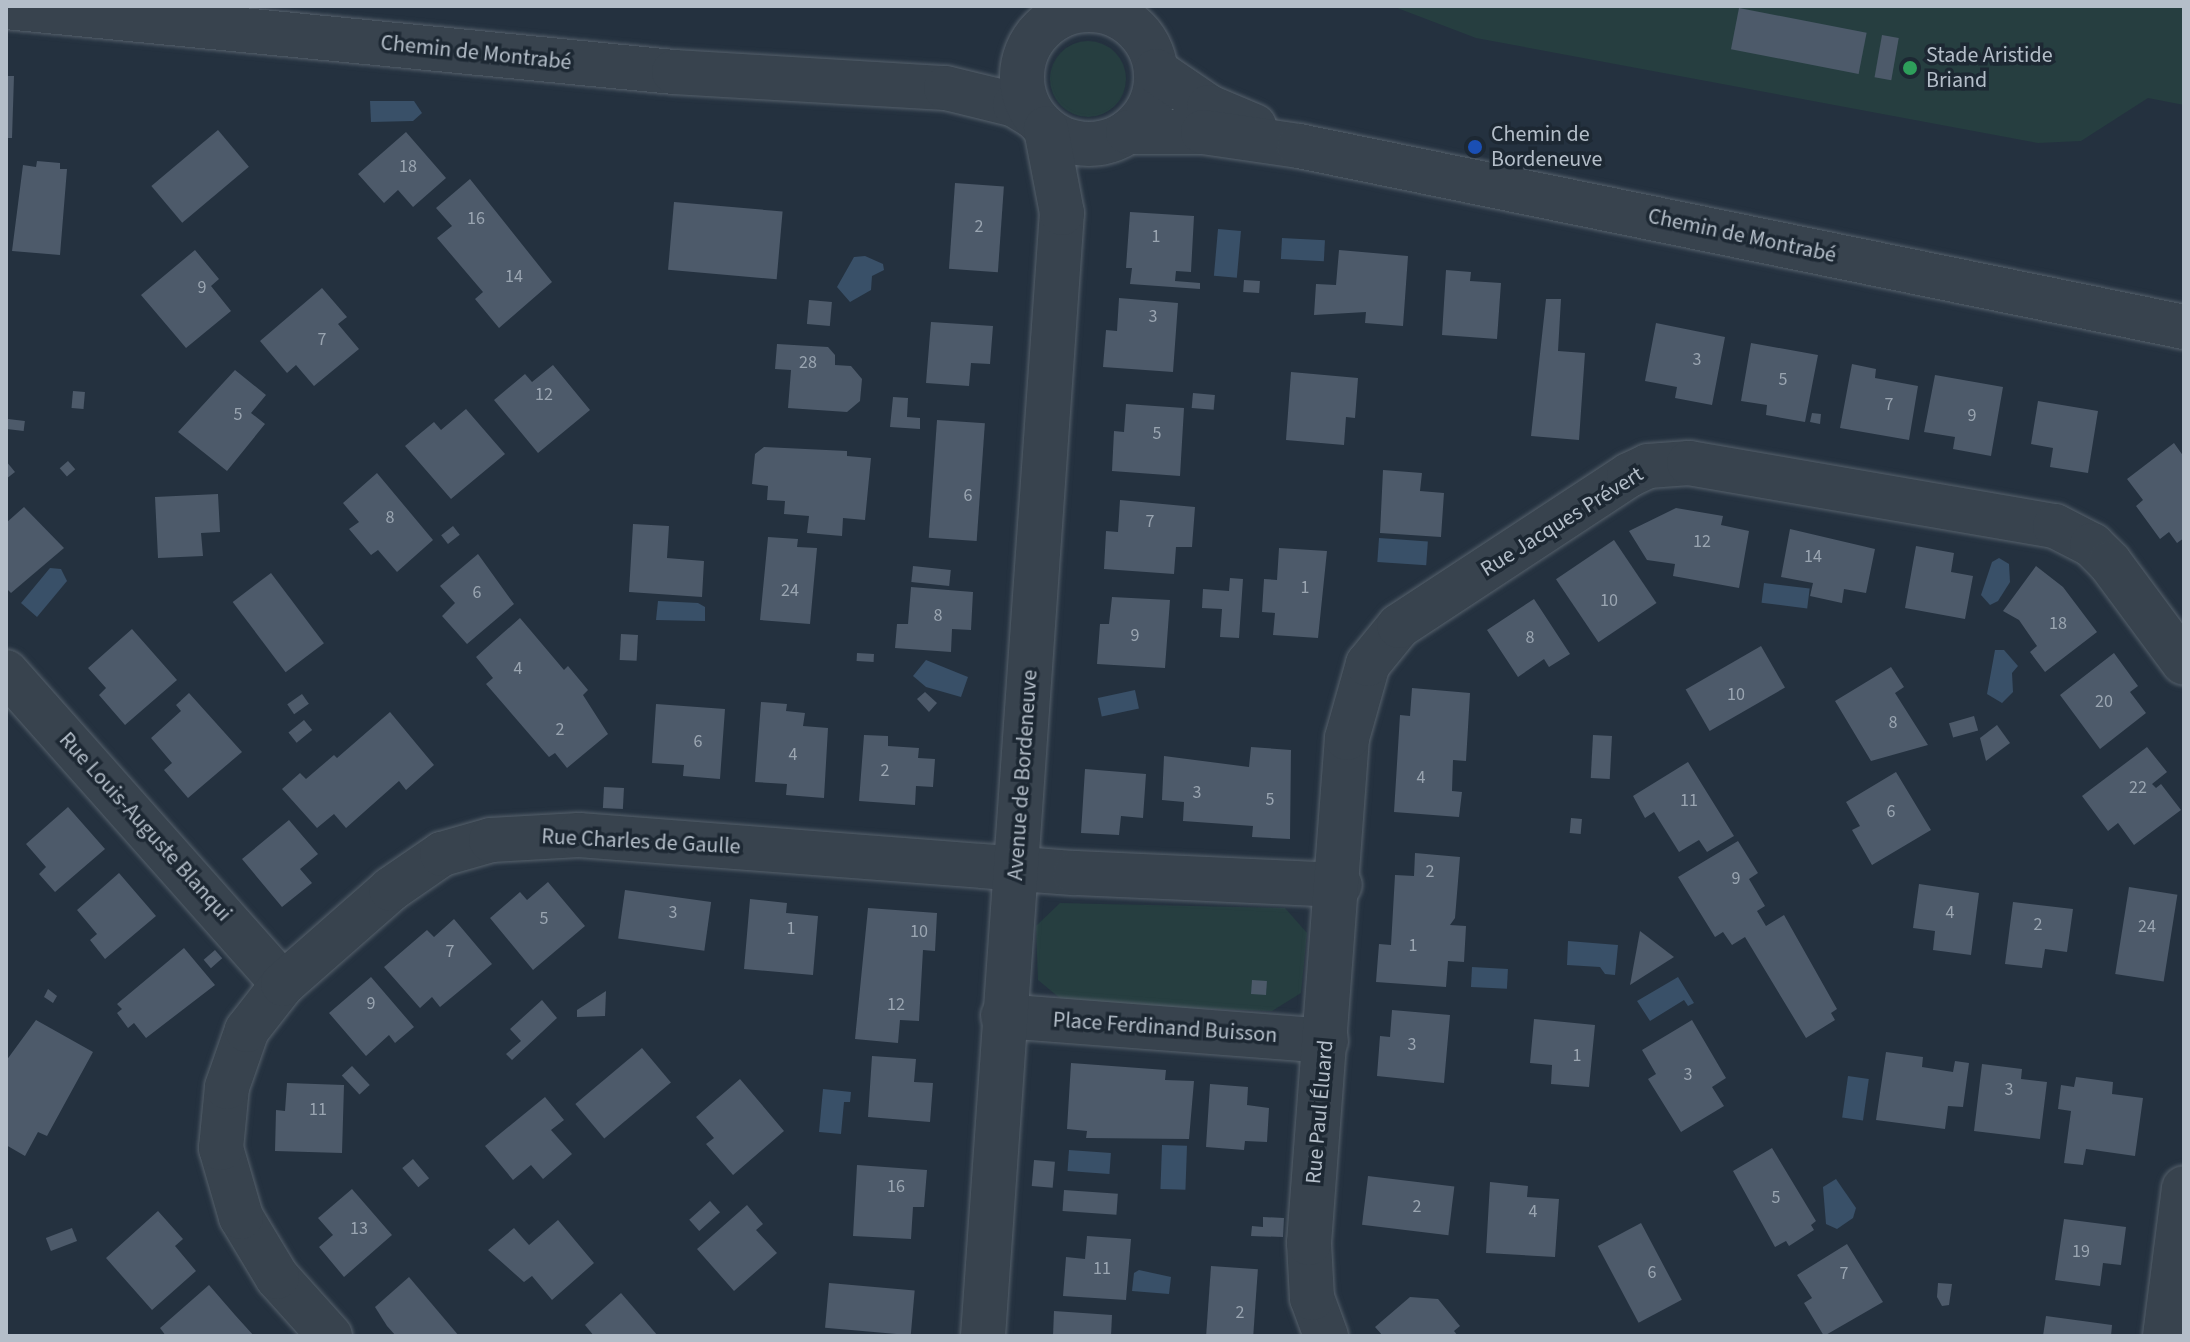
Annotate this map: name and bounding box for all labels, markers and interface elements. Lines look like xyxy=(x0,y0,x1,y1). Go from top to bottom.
street label: Chemin de Montrabé xyxy=(379,30,573,76)
place label: Stade Aristide Briand xyxy=(1926,42,2053,94)
marker: Stade Aristide Briand xyxy=(1901,59,1919,77)
place label: Chemin de Bordeneuve xyxy=(1491,121,1602,172)
marker: Chemin de Bordeneuve xyxy=(1466,138,1484,156)
house number: 18 xyxy=(399,156,417,178)
street label: Chemin de Montrabé xyxy=(1645,203,1839,269)
house number: 16 xyxy=(467,208,485,230)
house number: 2 xyxy=(975,216,983,238)
house number: 1 xyxy=(1152,226,1160,248)
house number: 14 xyxy=(505,266,523,288)
house number: 9 xyxy=(198,277,206,299)
house number: 3 xyxy=(1149,306,1157,328)
house number: 7 xyxy=(318,329,326,351)
house number: 3 xyxy=(1693,349,1701,371)
house number: 28 xyxy=(799,352,817,374)
house number: 5 xyxy=(1779,369,1787,391)
house number: 12 xyxy=(535,384,553,406)
house number: 7 xyxy=(1885,394,1893,416)
house number: 5 xyxy=(234,404,242,426)
house number: 9 xyxy=(1968,405,1976,427)
house number: 5 xyxy=(1153,423,1161,445)
street label: Rue Jacques Prévert xyxy=(1476,461,1648,583)
house number: 6 xyxy=(964,485,972,507)
house number: 8 xyxy=(386,507,394,529)
house number: 7 xyxy=(1146,511,1154,533)
house number: 12 xyxy=(1693,531,1711,553)
house number: 14 xyxy=(1804,546,1822,568)
house number: 1 xyxy=(1301,577,1309,599)
house number: 24 xyxy=(781,580,799,602)
house number: 6 xyxy=(473,582,481,604)
house number: 10 xyxy=(1600,590,1618,612)
house number: 8 xyxy=(934,605,942,627)
house number: 18 xyxy=(2049,613,2067,635)
house number: 9 xyxy=(1131,625,1139,647)
house number: 8 xyxy=(1526,627,1534,649)
house number: 4 xyxy=(514,658,522,680)
street label: Avenue de Bordeneuve xyxy=(1002,669,1044,881)
house number: 10 xyxy=(1727,684,1745,706)
house number: 20 xyxy=(2095,691,2113,713)
house number: 8 xyxy=(1889,712,1897,734)
house number: 2 xyxy=(556,719,564,741)
street label: Rue Louis-Auguste Blanqui xyxy=(53,727,237,927)
house number: 6 xyxy=(694,731,702,753)
house number: 4 xyxy=(789,744,797,766)
house number: 2 xyxy=(881,760,889,782)
house number: 4 xyxy=(1417,767,1425,789)
house number: 22 xyxy=(2129,777,2147,799)
house number: 3 xyxy=(1193,782,1201,804)
house number: 5 xyxy=(1266,789,1274,811)
house number: 11 xyxy=(1680,790,1698,812)
house number: 6 xyxy=(1887,801,1895,823)
street label: Rue Charles de Gaulle xyxy=(541,824,741,860)
house number: 2 xyxy=(1426,861,1434,883)
house number: 9 xyxy=(1732,868,1740,890)
house number: 3 xyxy=(669,902,677,924)
house number: 4 xyxy=(1946,902,1954,924)
house number: 5 xyxy=(540,908,548,930)
house number: 2 xyxy=(2034,914,2042,936)
house number: 24 xyxy=(2138,916,2156,938)
house number: 1 xyxy=(787,918,795,940)
house number: 10 xyxy=(910,921,928,943)
house number: 1 xyxy=(1409,935,1417,957)
house number: 7 xyxy=(446,941,454,963)
house number: 9 xyxy=(367,993,375,1015)
house number: 12 xyxy=(887,994,905,1016)
street label: Place Ferdinand Buisson xyxy=(1052,1007,1278,1049)
house number: 3 xyxy=(1408,1034,1416,1056)
street label: Rue Paul Éluard xyxy=(1301,1039,1339,1185)
house number: 1 xyxy=(1573,1045,1581,1067)
house number: 3 xyxy=(1684,1064,1692,1086)
house number: 3 xyxy=(2005,1079,2013,1101)
house number: 11 xyxy=(309,1099,327,1121)
house number: 16 xyxy=(887,1176,905,1198)
house number: 5 xyxy=(1772,1187,1780,1209)
house number: 2 xyxy=(1413,1196,1421,1218)
house number: 4 xyxy=(1529,1201,1537,1223)
house number: 13 xyxy=(350,1218,368,1240)
house number: 19 xyxy=(2072,1241,2090,1263)
house number: 11 xyxy=(1093,1258,1111,1280)
house number: 6 xyxy=(1648,1262,1656,1284)
house number: 7 xyxy=(1840,1263,1848,1285)
house number: 2 xyxy=(1236,1302,1244,1324)

